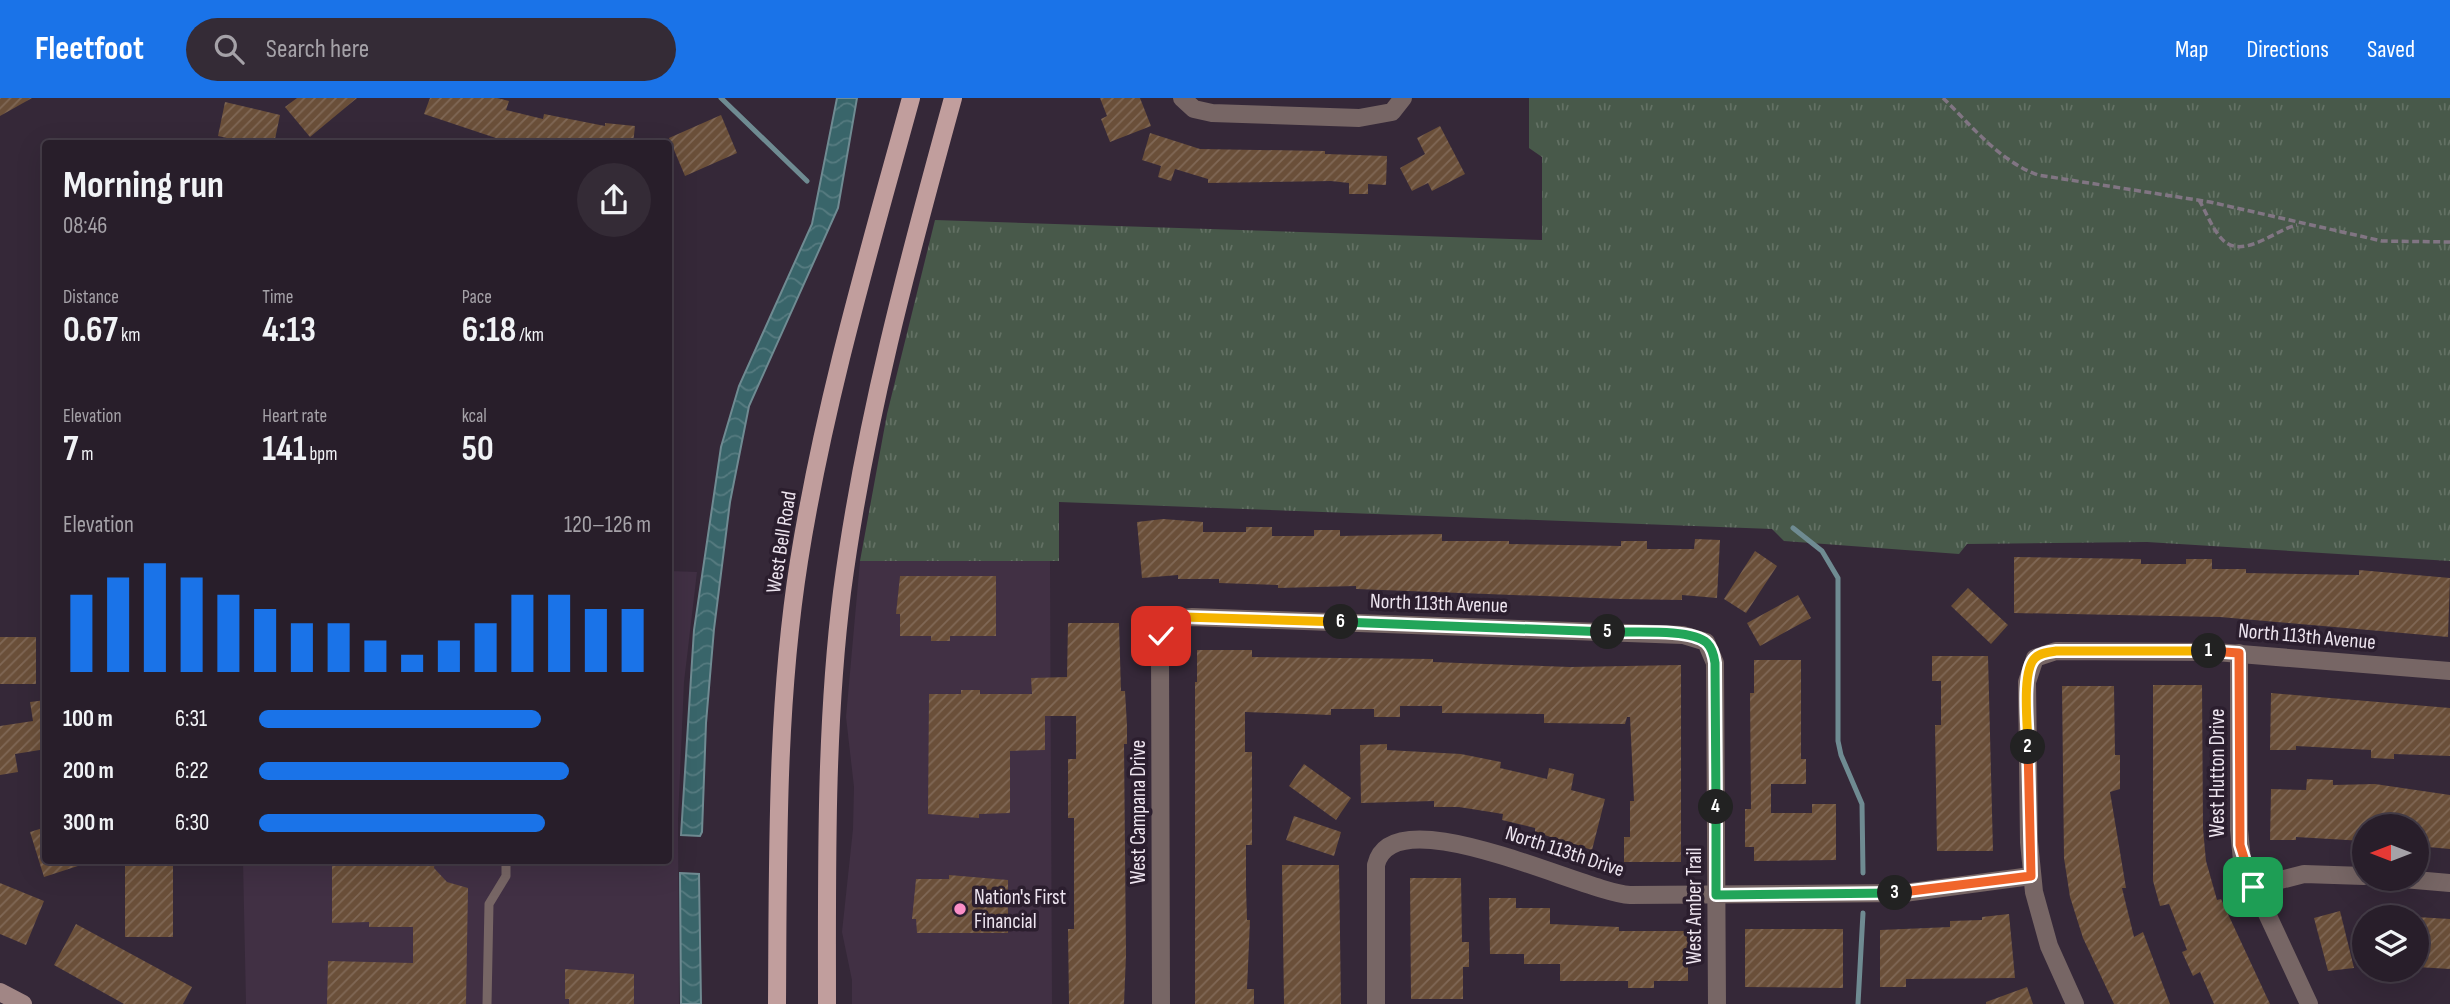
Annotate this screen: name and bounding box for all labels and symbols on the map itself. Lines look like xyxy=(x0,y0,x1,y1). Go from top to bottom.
street label: West Bell Road xyxy=(761,489,802,595)
street label: North 113th Avenue xyxy=(1370,589,1508,618)
pin: 6 xyxy=(1324,604,1358,640)
pin xyxy=(1131,606,1191,666)
pin: 5 xyxy=(1590,614,1626,650)
street label: North 113th Avenue xyxy=(2237,618,2377,655)
pin: 1 xyxy=(2192,634,2226,668)
street label: West Hutton Drive xyxy=(2205,709,2230,837)
pin: 2 xyxy=(2010,730,2046,764)
street label: West Campana Drive xyxy=(1126,740,1151,884)
pin: 4 xyxy=(1698,790,1734,824)
north arrow xyxy=(2352,814,2429,891)
street label: North 113th Drive xyxy=(1502,821,1627,882)
street label: West Amber Trail xyxy=(1682,848,1707,965)
pin xyxy=(2223,857,2283,917)
pin: 3 xyxy=(1878,876,1912,910)
place label: Nation's First Financial xyxy=(974,885,1066,934)
marker: Nation's First Financial xyxy=(952,901,968,917)

